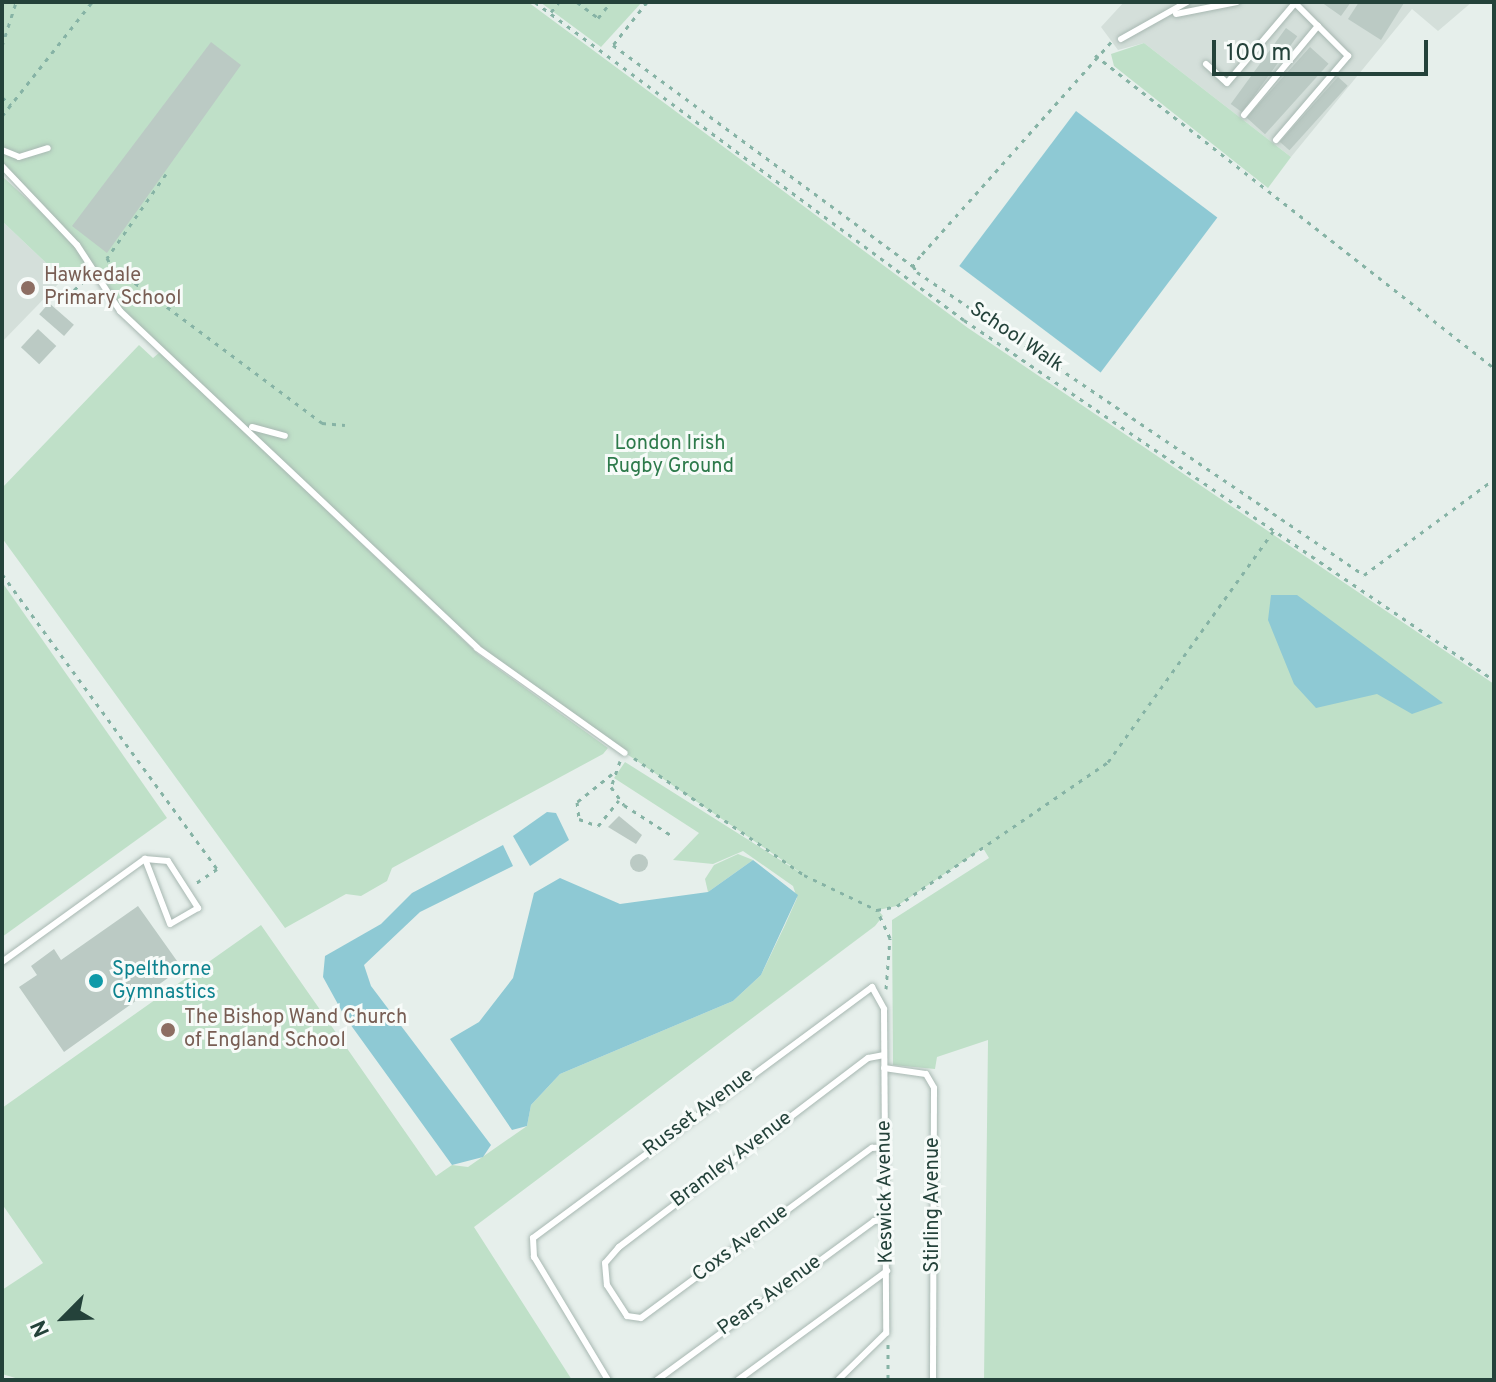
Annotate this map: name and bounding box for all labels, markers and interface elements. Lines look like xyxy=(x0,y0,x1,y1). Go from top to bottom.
scale bar xyxy=(1216,24,1432,74)
text: 100 m xyxy=(1226,39,1292,69)
place label: Hawkedale Primary School xyxy=(44,264,181,311)
marker: Hawkedale Primary School xyxy=(19,279,37,297)
street label: School Walk xyxy=(964,298,1068,378)
park label: London Irish Rugby Ground xyxy=(606,432,734,479)
place label: Spelthorne Gymnastics xyxy=(112,958,216,1005)
marker: Spelthorne Gymnastics xyxy=(87,972,105,990)
place label: The Bishop Wand Church of England School xyxy=(184,1006,408,1053)
marker: The Bishop Wand Church of England School xyxy=(159,1021,177,1039)
street label: Russet Avenue xyxy=(639,1064,759,1162)
street label: Bramley Avenue xyxy=(666,1106,798,1214)
street label: Keswick Avenue xyxy=(873,1120,899,1264)
street label: Stirling Avenue xyxy=(921,1137,945,1273)
street label: Coxs Avenue xyxy=(688,1200,794,1288)
street label: Pears Avenue xyxy=(713,1250,827,1342)
north arrow xyxy=(24,1278,104,1358)
text: N xyxy=(26,1315,57,1341)

